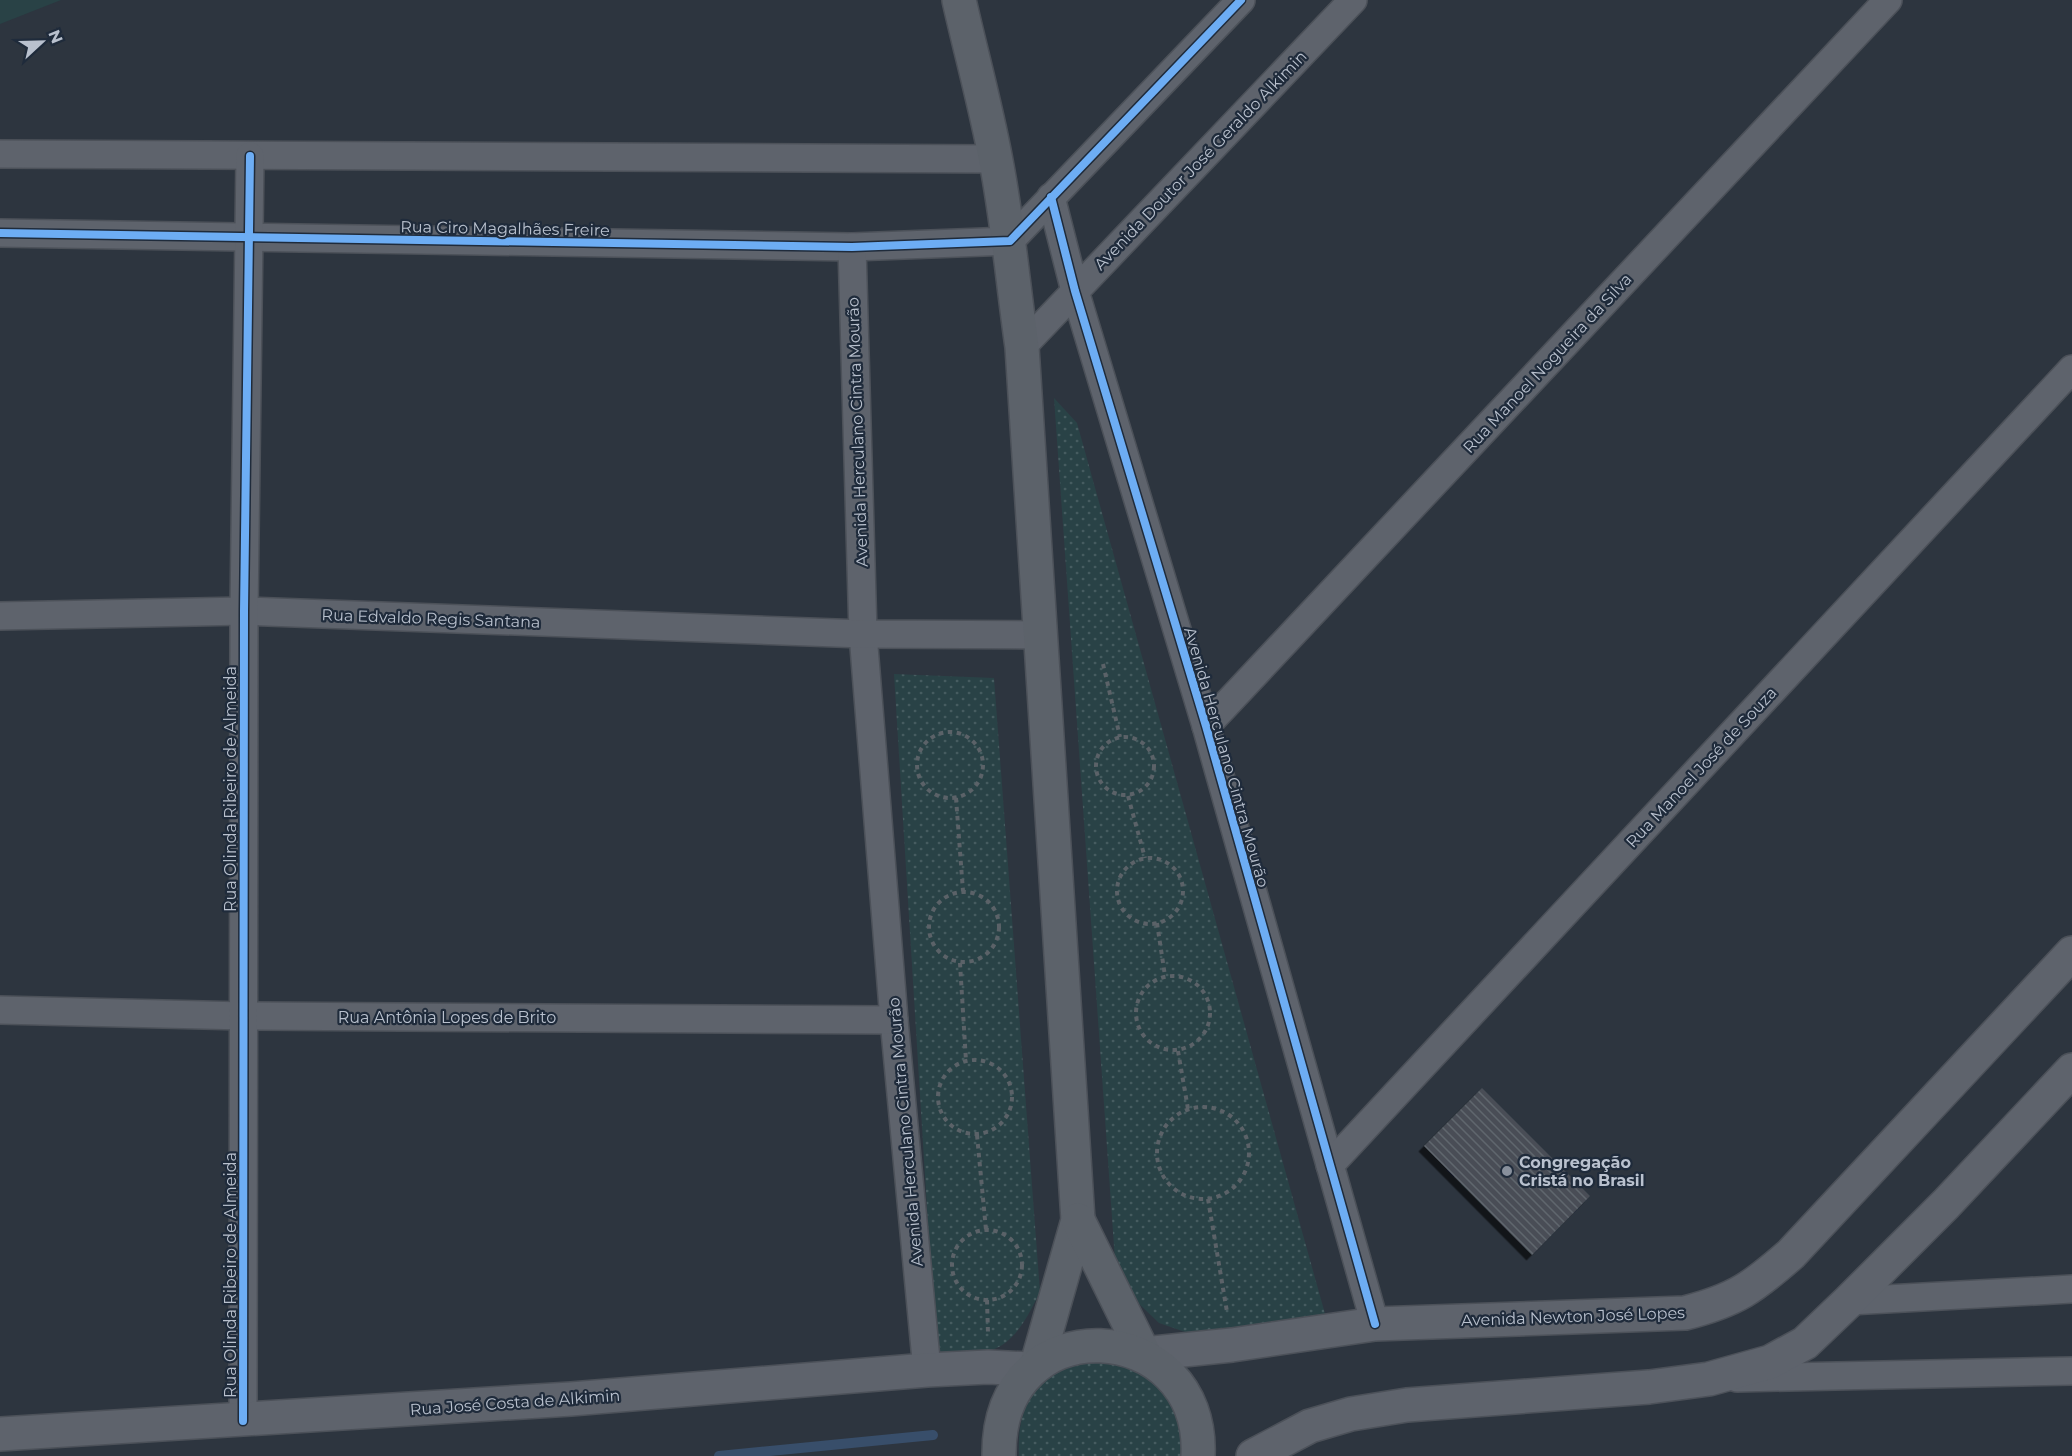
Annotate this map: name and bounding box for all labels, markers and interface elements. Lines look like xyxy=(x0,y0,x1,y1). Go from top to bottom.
north arrow xyxy=(12,12,72,72)
text: N xyxy=(44,27,67,46)
street label: Avenida Doutor José Geraldo Alkimin xyxy=(1090,47,1311,274)
street label: Rua Ciro Magalhães Freire xyxy=(400,217,610,240)
street label: Rua Manoel Nogueira da Silva xyxy=(1459,270,1636,457)
street label: Avenida Herculano Cintra Mourão xyxy=(843,297,872,567)
street label: Rua Edvaldo Regis Santana xyxy=(321,605,541,632)
street label: Avenida Herculano Cintra Mourão xyxy=(1180,625,1273,889)
street label: Rua Olinda Ribeiro de Almeida xyxy=(221,666,240,912)
street label: Rua Manoel José de Souza xyxy=(1622,683,1781,851)
street label: Avenida Herculano Cintra Mourão xyxy=(884,997,927,1267)
street label: Rua Antônia Lopes de Brito xyxy=(338,1008,556,1027)
street label: Rua Olinda Ribeiro de Almeida xyxy=(221,1152,240,1398)
place label: Congregação Cristá no Brasil xyxy=(1519,1153,1644,1190)
marker: Congregação Cristá no Brasil xyxy=(1500,1164,1514,1178)
street label: Avenida Newton José Lopes xyxy=(1461,1303,1685,1330)
street label: Rua José Costa de Alkimin xyxy=(409,1386,621,1419)

